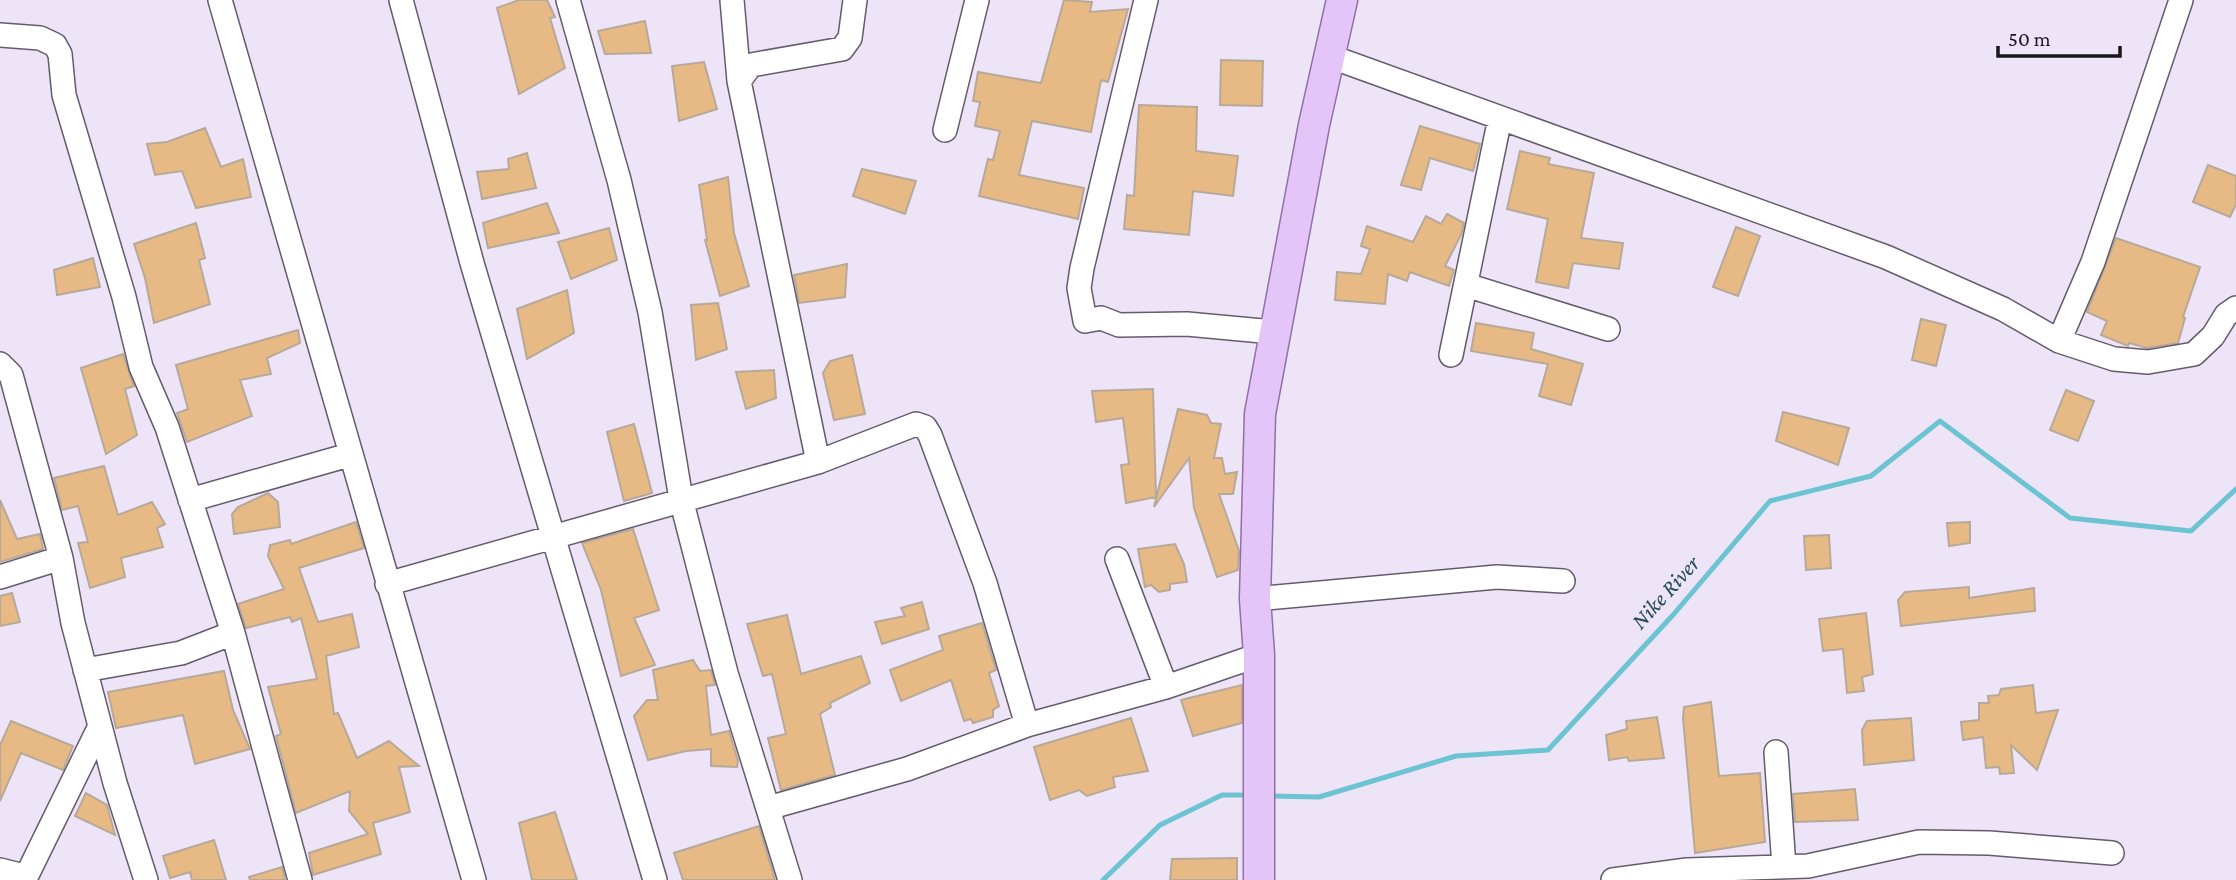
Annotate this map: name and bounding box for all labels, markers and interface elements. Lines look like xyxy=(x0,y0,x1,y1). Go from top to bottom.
scale bar xyxy=(1998,14,2120,58)
text: 50 m xyxy=(2008,27,2051,51)
water label: Nike River xyxy=(1625,549,1705,634)

